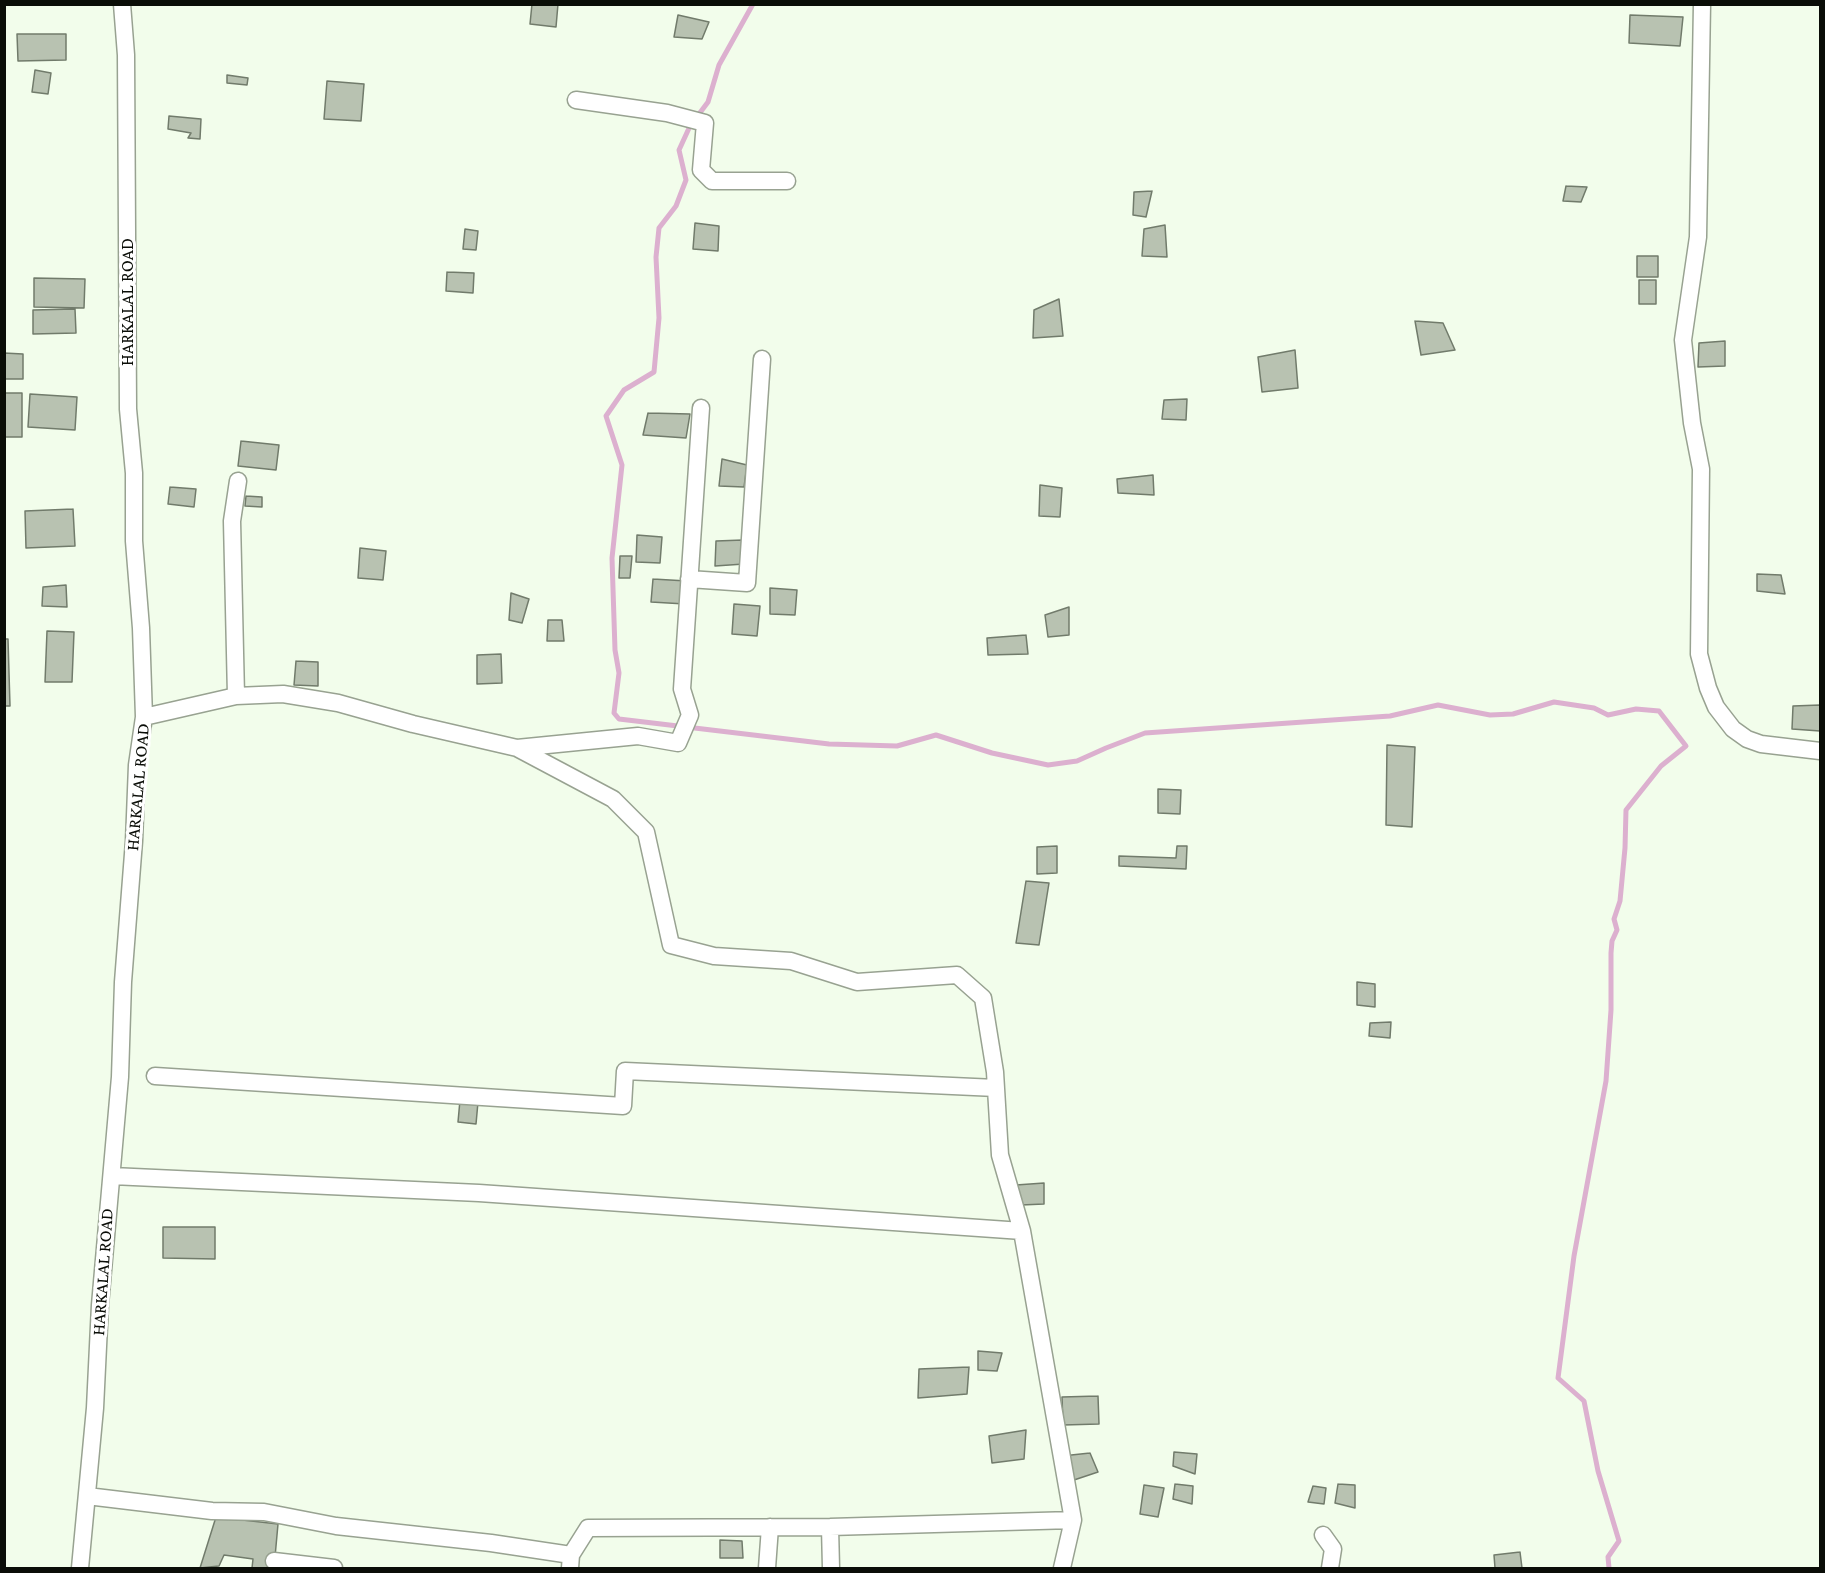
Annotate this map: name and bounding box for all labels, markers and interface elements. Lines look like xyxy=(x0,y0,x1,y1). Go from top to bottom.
street label: HARKALAL ROAD xyxy=(116,238,138,366)
street label: HARKALAL ROAD xyxy=(122,722,154,852)
street label: HARKALAL ROAD xyxy=(88,1208,118,1336)

